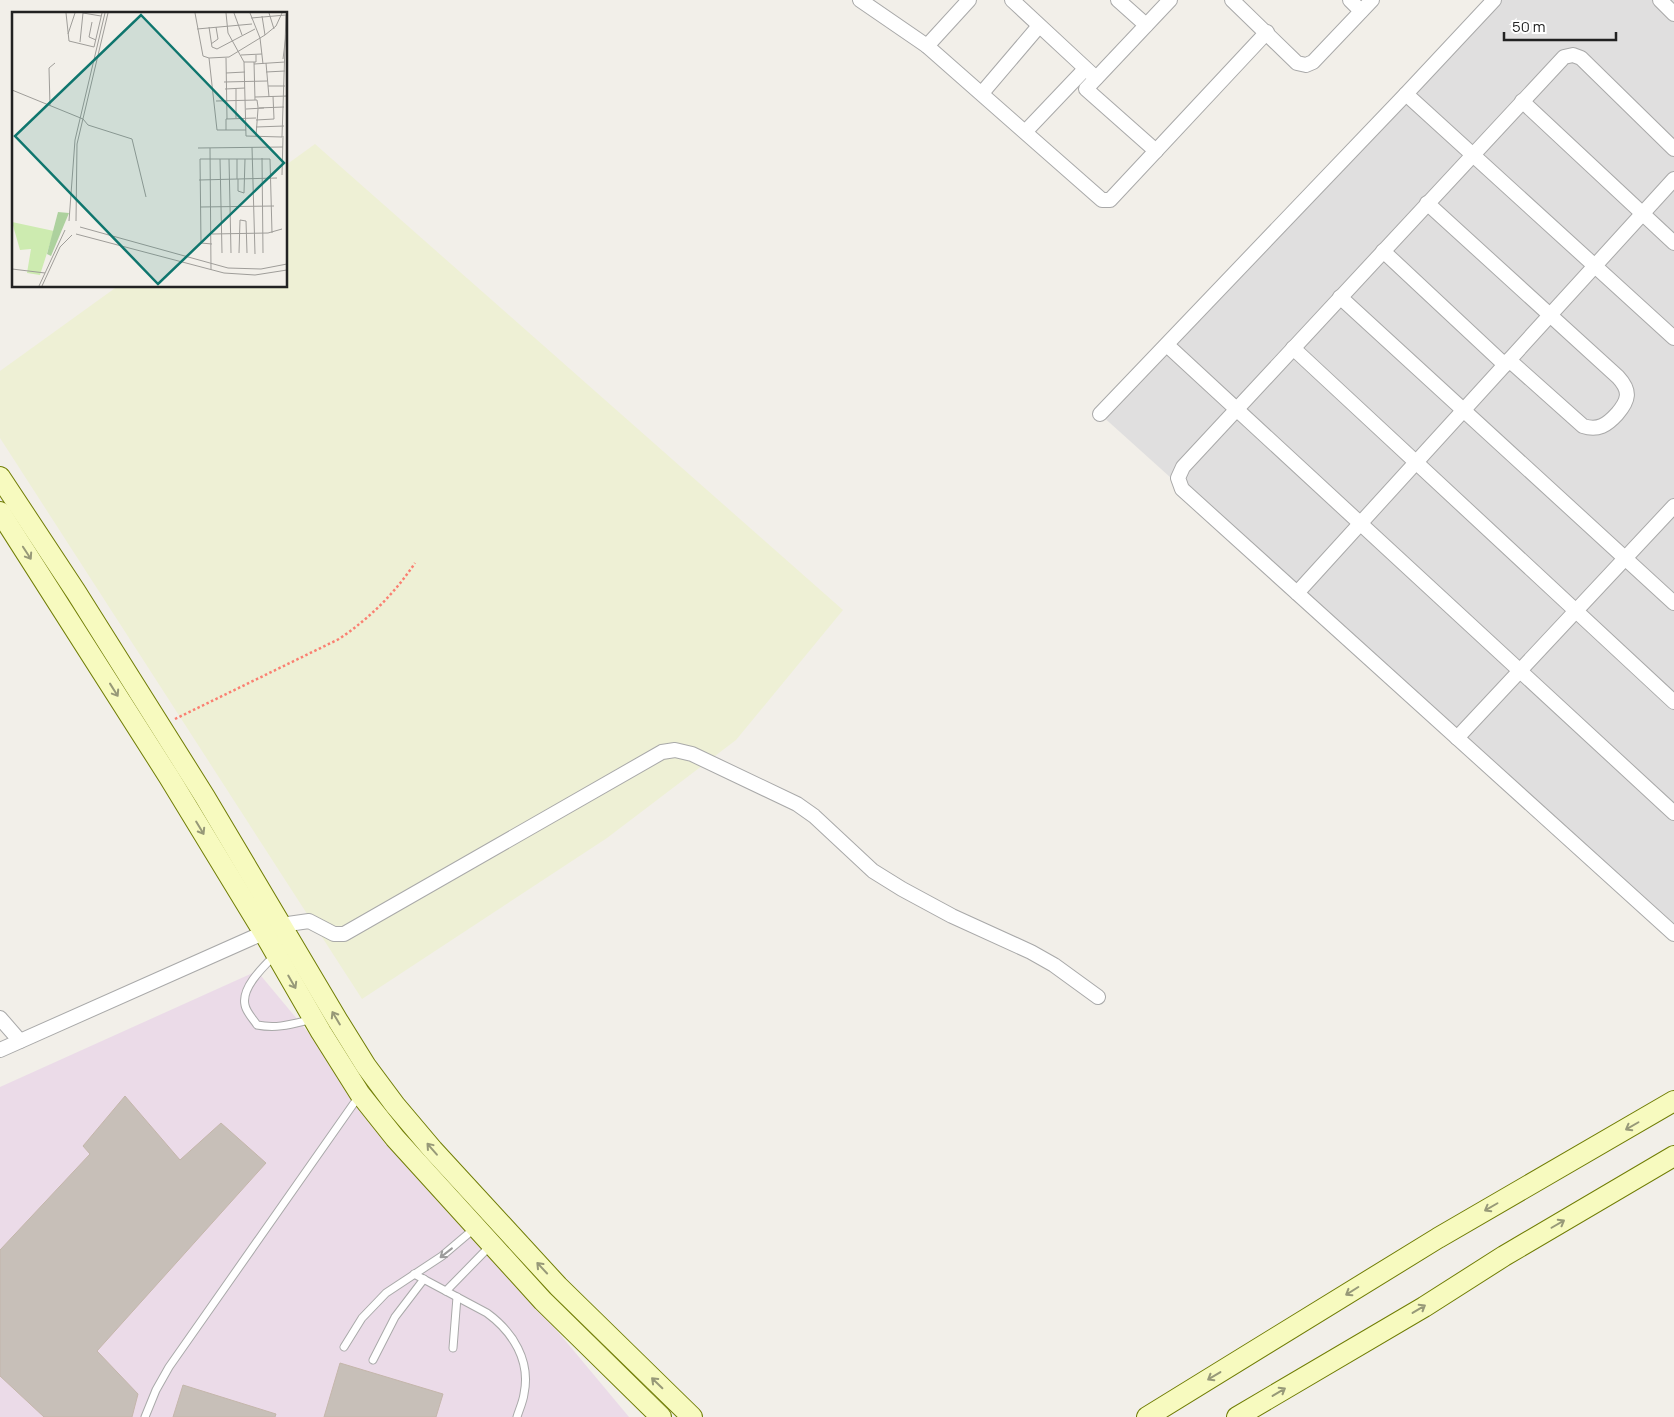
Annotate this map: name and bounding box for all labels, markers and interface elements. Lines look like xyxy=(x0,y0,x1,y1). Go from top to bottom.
scale bar xyxy=(1504,10,1616,42)
inset map xyxy=(12,12,288,288)
text: 50 m xyxy=(1512,16,1546,37)
one-way arrow xyxy=(22,545,32,559)
one-way arrow xyxy=(109,682,119,696)
one-way arrow xyxy=(195,820,205,834)
one-way arrow xyxy=(288,974,298,989)
one-way arrow xyxy=(331,1011,341,1025)
one-way arrow xyxy=(1625,1121,1639,1131)
one-way arrow xyxy=(426,1142,438,1155)
one-way arrow xyxy=(1485,1203,1499,1213)
one-way arrow xyxy=(1550,1219,1564,1229)
one-way arrow xyxy=(440,1247,453,1258)
one-way arrow xyxy=(536,1262,548,1275)
one-way arrow xyxy=(1346,1287,1360,1297)
one-way arrow xyxy=(1412,1304,1426,1314)
one-way arrow xyxy=(1207,1372,1221,1382)
one-way arrow xyxy=(651,1377,663,1389)
one-way arrow xyxy=(1272,1387,1286,1397)

